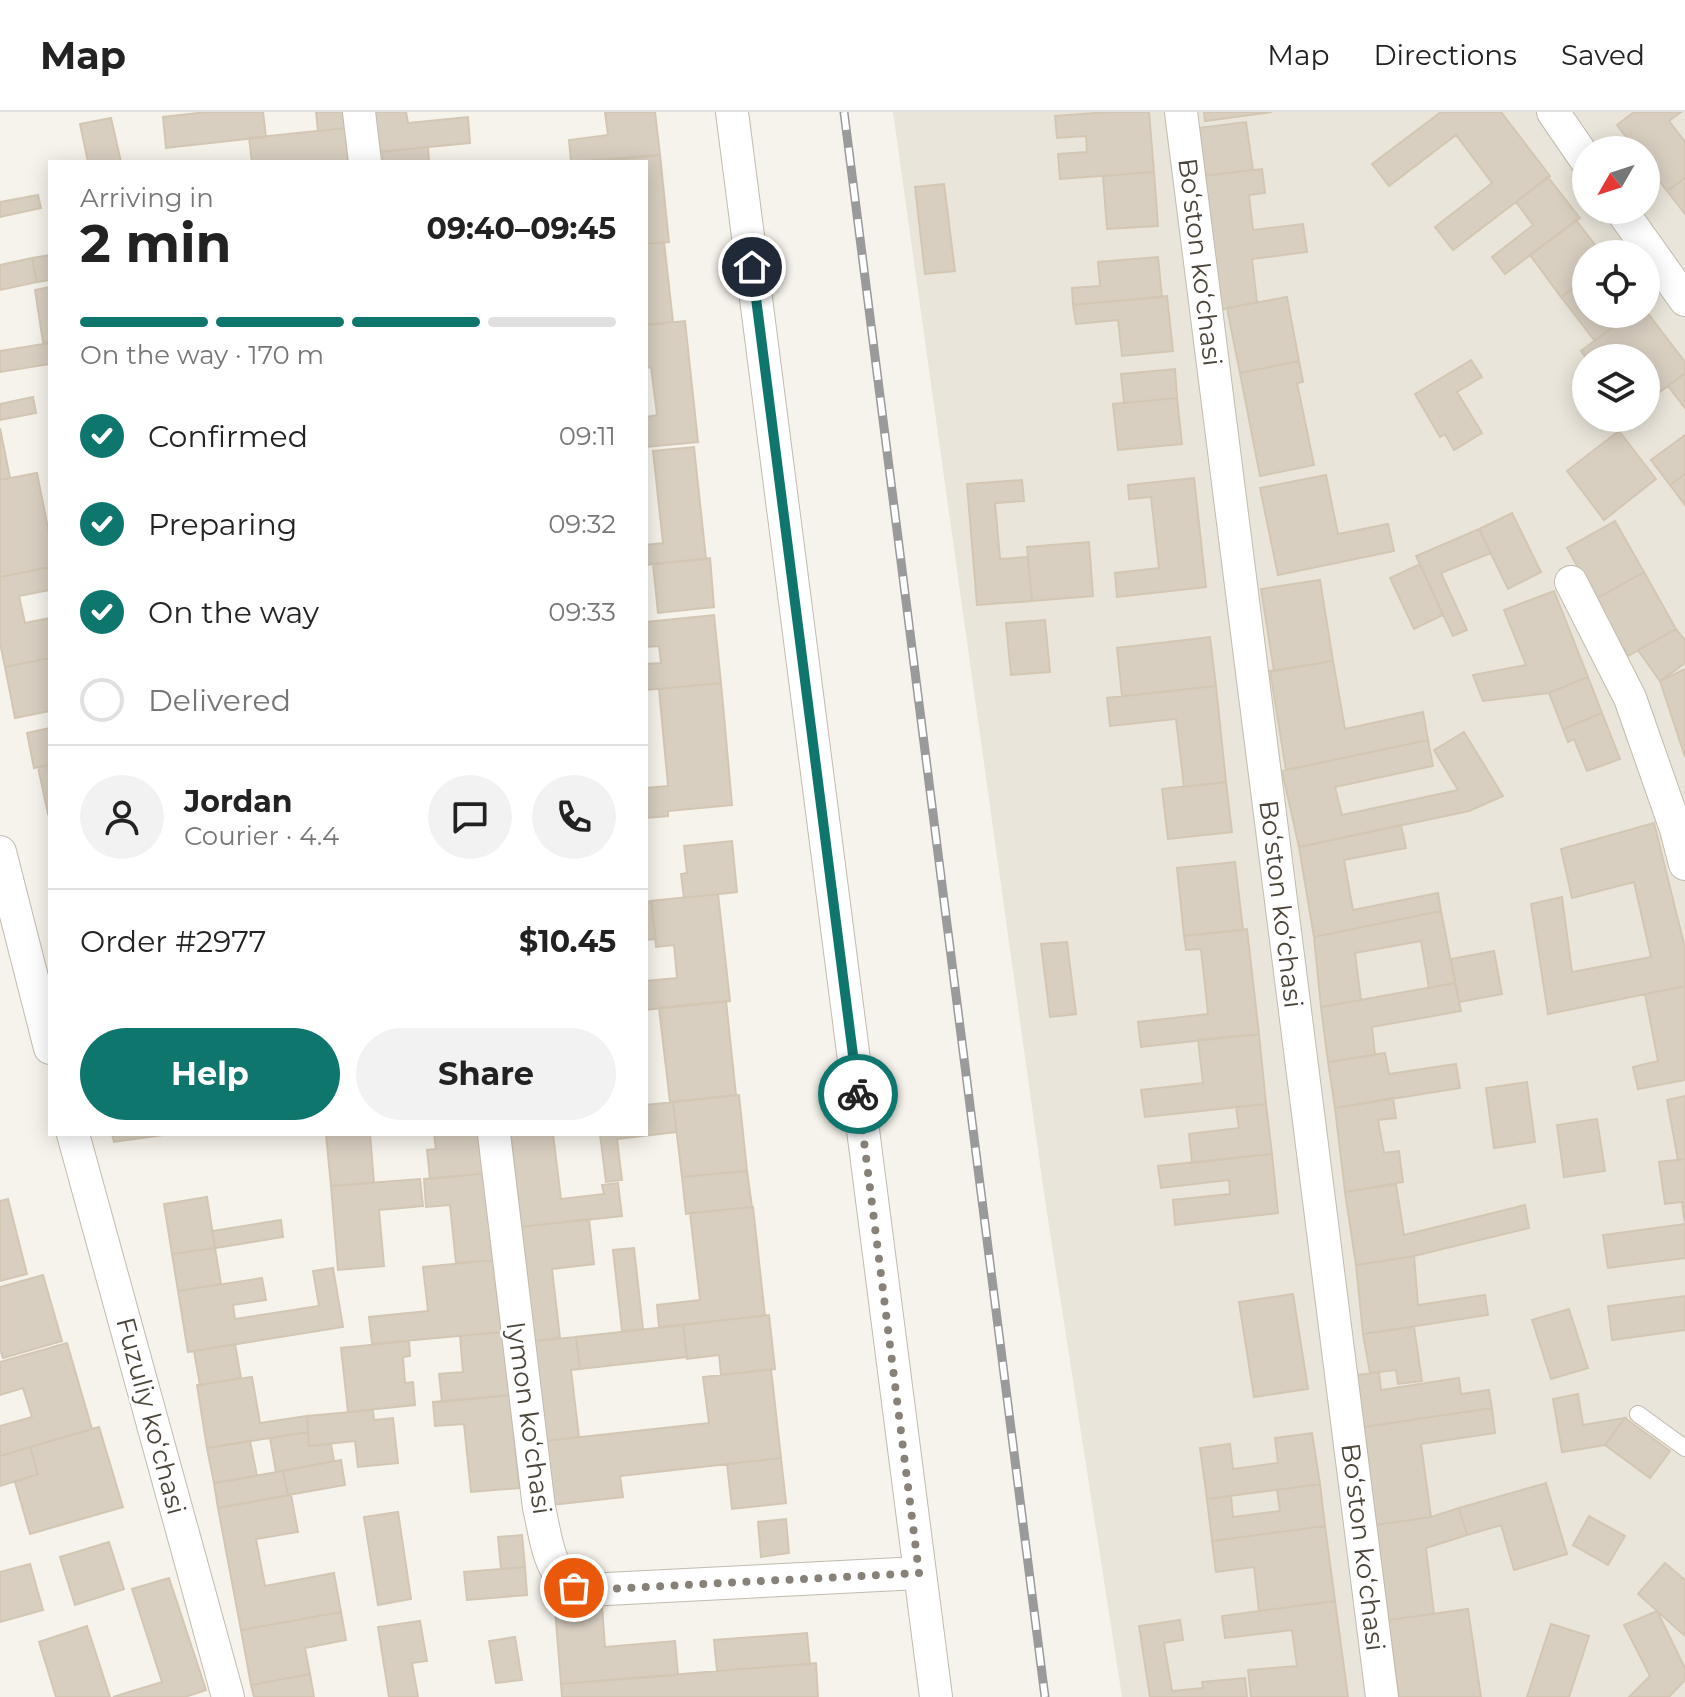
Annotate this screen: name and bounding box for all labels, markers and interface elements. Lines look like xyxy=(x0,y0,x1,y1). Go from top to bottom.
text: Map xyxy=(40,32,126,79)
text: Map xyxy=(1267,38,1329,72)
text: Directions xyxy=(1373,38,1517,72)
text: Saved xyxy=(1561,38,1645,72)
north arrow xyxy=(1572,136,1660,224)
map controls xyxy=(1572,136,1660,432)
street label: Boʻston koʻchasi xyxy=(1171,156,1229,368)
text: Arriving in xyxy=(80,182,214,214)
text: 09:40–09:45 xyxy=(427,210,616,247)
text: 2 min xyxy=(80,212,232,275)
pin xyxy=(718,233,786,301)
button: locate xyxy=(1572,240,1660,328)
icon: home xyxy=(730,245,774,289)
text: On the way · 170 m xyxy=(80,339,324,371)
button: layers xyxy=(1572,344,1660,432)
icon: check xyxy=(80,414,124,458)
text: Confirmed xyxy=(148,418,308,455)
text: 09:11 xyxy=(559,420,616,452)
icon: check xyxy=(80,502,124,546)
text: Preparing xyxy=(148,506,297,543)
text: 09:32 xyxy=(548,508,616,540)
icon: check xyxy=(80,590,124,634)
text: On the way xyxy=(148,594,319,631)
text: 09:33 xyxy=(548,596,616,628)
text: Delivered xyxy=(148,682,291,719)
button: person xyxy=(80,775,164,859)
button: chat xyxy=(428,775,512,859)
button: phone xyxy=(532,775,616,859)
text: Jordan xyxy=(184,783,293,820)
street label: Boʻston koʻchasi xyxy=(1252,798,1310,1010)
text: Courier · 4.4 xyxy=(184,820,339,852)
text: Order #2977 xyxy=(80,923,266,960)
text: $10.45 xyxy=(519,923,616,960)
button: Help xyxy=(80,1028,340,1120)
button: Share xyxy=(356,1028,616,1120)
courier xyxy=(818,1054,898,1134)
icon: bike xyxy=(836,1072,880,1116)
street label: Fuzuliy koʻchasi xyxy=(109,1314,193,1518)
street label: Iymon koʻchasi xyxy=(500,1320,558,1516)
street label: Boʻston koʻchasi xyxy=(1334,1441,1392,1653)
pin xyxy=(540,1554,608,1622)
icon: bag xyxy=(552,1566,596,1610)

